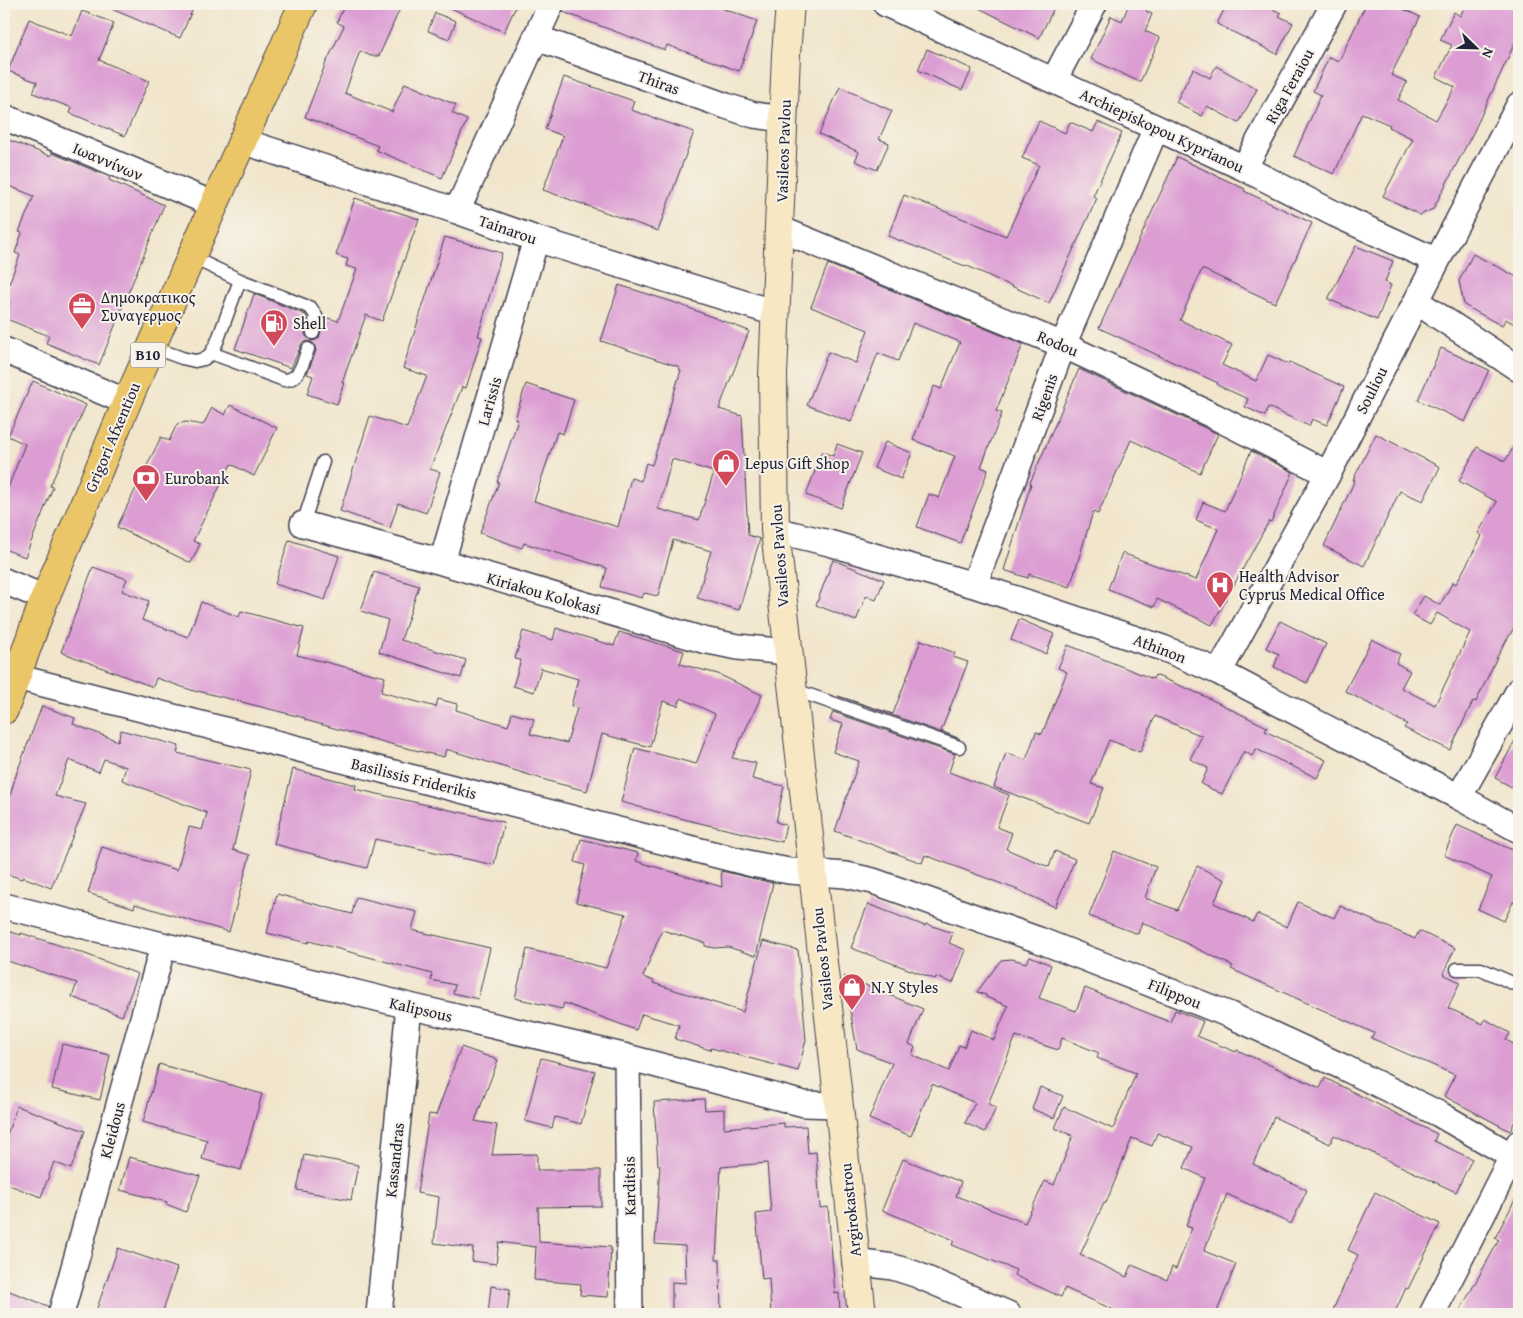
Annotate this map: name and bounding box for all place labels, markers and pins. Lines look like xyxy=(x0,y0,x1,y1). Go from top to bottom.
place label: Δημοκρατικος Συναγερμος xyxy=(101,285,196,327)
office icon: Δημοκρατικος Συναγερμος xyxy=(67,291,97,330)
fuel station icon: Shell xyxy=(259,308,289,347)
place label: Shell xyxy=(293,311,327,335)
shop icon: Lepus Gift Shop xyxy=(711,448,741,487)
place label: Lepus Gift Shop xyxy=(745,451,850,475)
bank icon: Eurobank xyxy=(131,463,161,502)
place label: Eurobank xyxy=(165,466,230,490)
place label: Health Advisor Cyprus Medical Office xyxy=(1239,564,1385,606)
hospital icon: Health Advisor Cyprus Medical Office xyxy=(1205,570,1235,609)
shop icon: N.Y Styles xyxy=(837,972,867,1011)
place label: N.Y Styles xyxy=(871,975,938,999)

